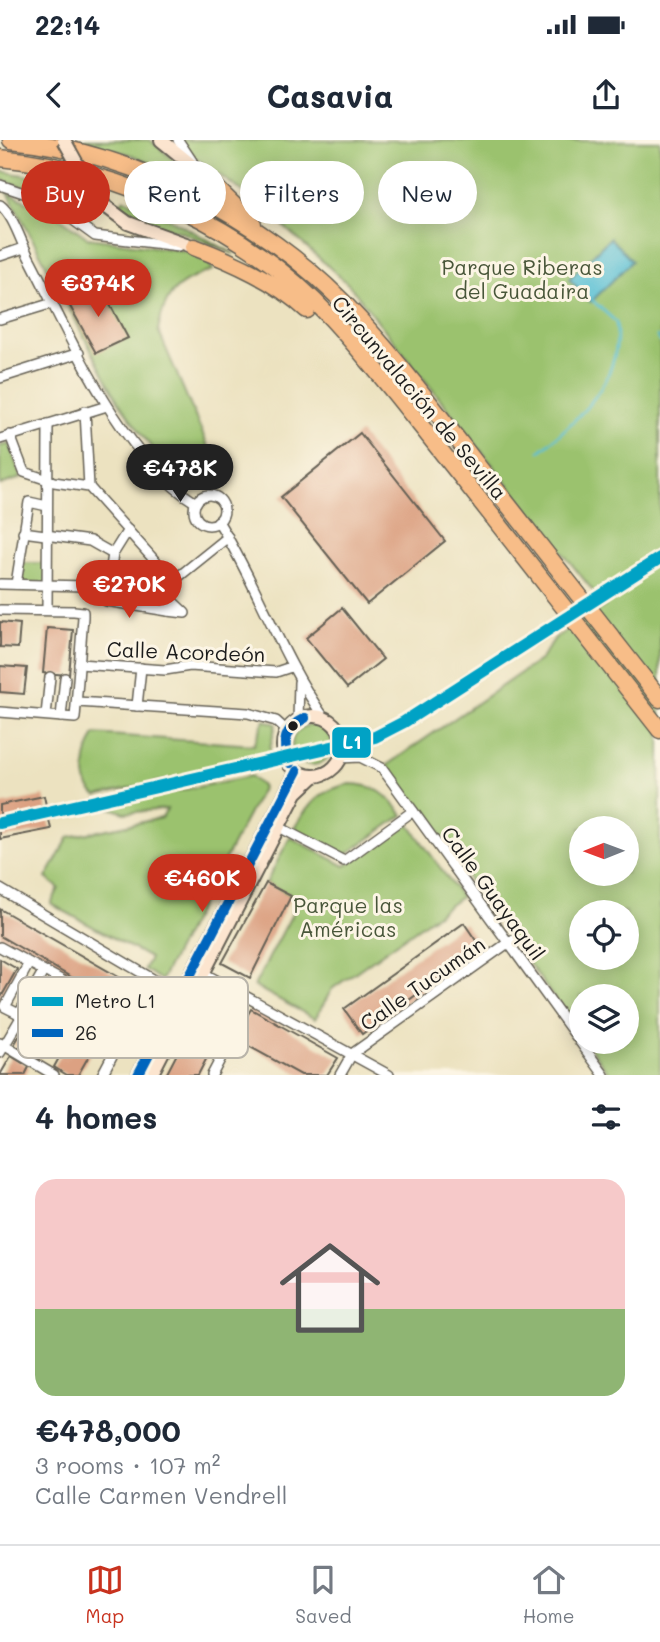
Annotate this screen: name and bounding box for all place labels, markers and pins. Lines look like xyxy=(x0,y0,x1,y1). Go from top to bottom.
pin: €374K xyxy=(49,260,147,319)
pin: €478K xyxy=(131,444,229,504)
pin: €270K xyxy=(80,560,178,620)
unlabelled marker xyxy=(286,719,300,733)
pin: €460K xyxy=(153,854,251,914)

